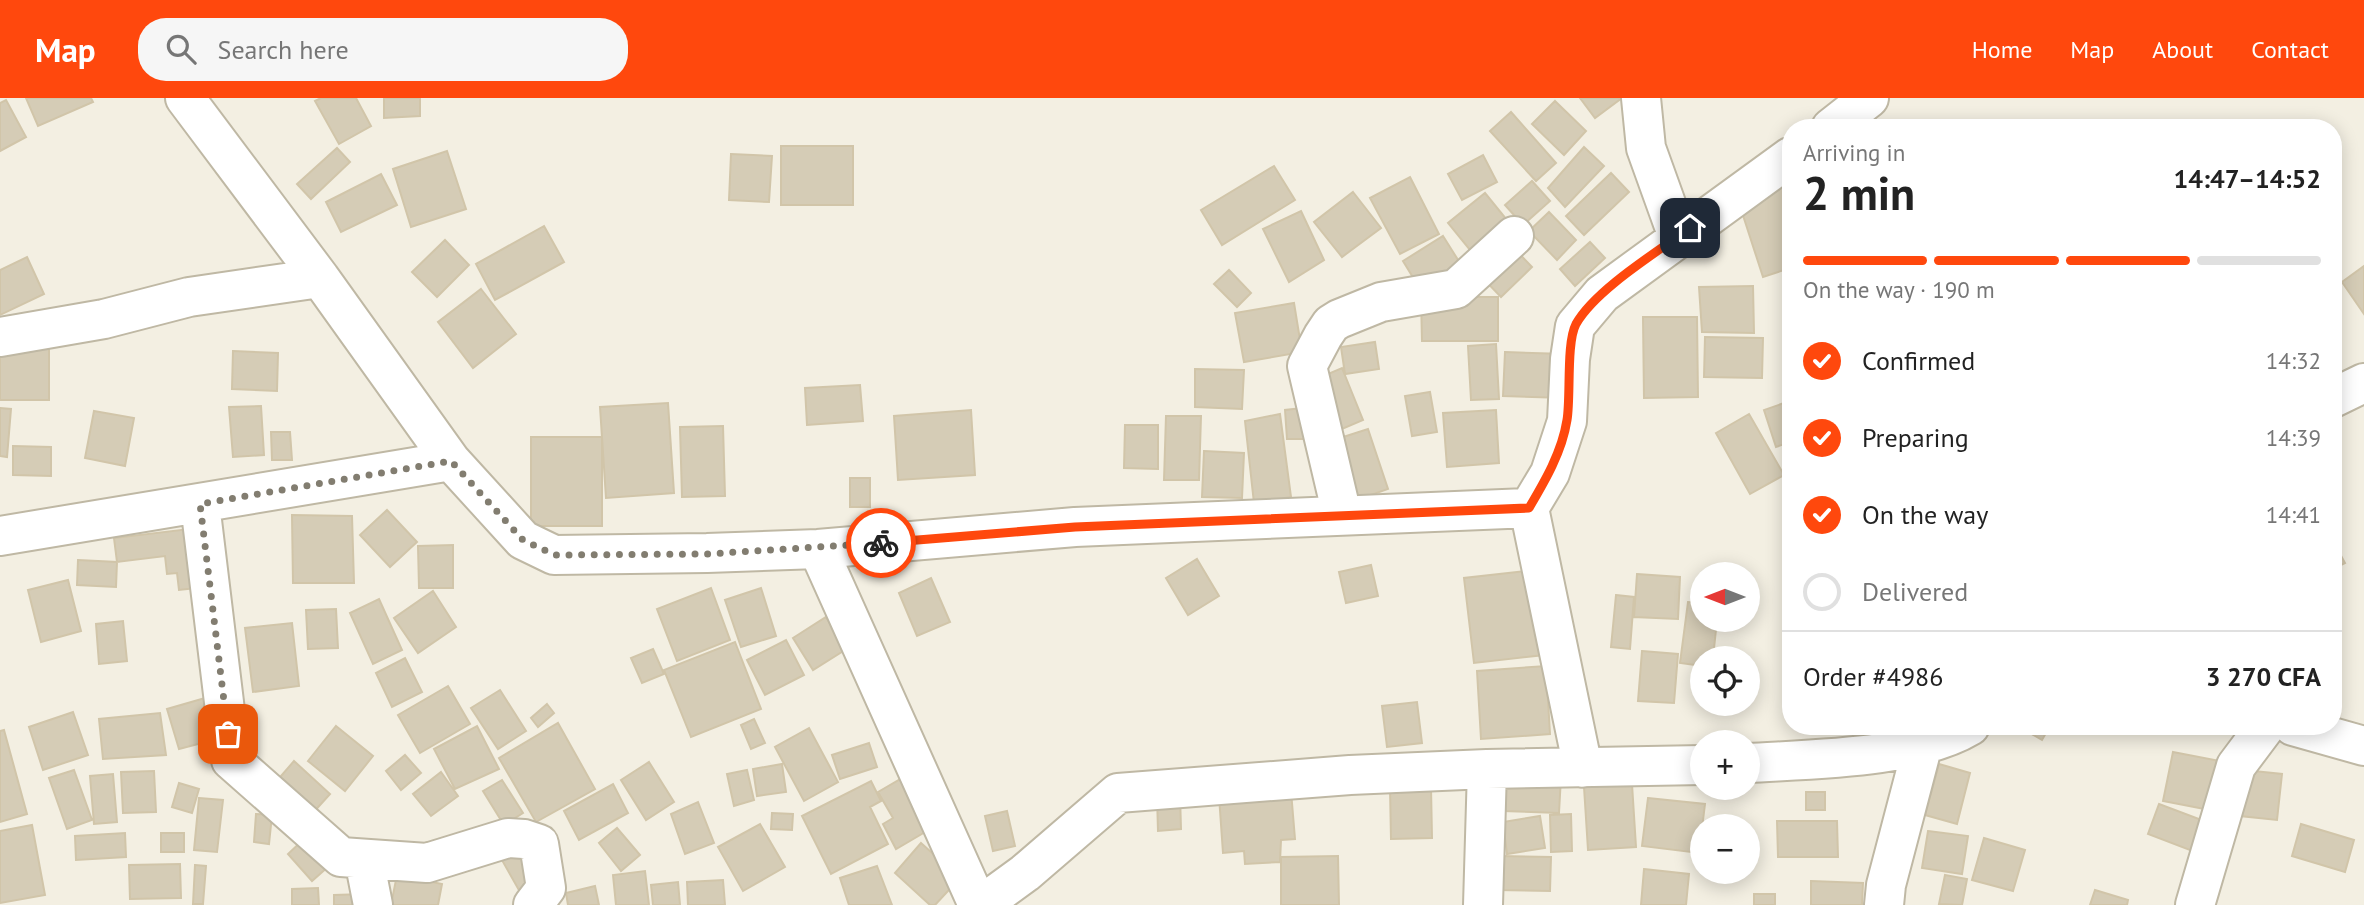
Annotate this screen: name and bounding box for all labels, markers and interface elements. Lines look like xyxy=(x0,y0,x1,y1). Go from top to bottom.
search box xyxy=(138,18,628,81)
text: Map xyxy=(35,28,96,71)
icon: search xyxy=(162,30,200,68)
text: Search here xyxy=(218,33,349,66)
text: Home xyxy=(1972,34,2032,65)
text: Map xyxy=(2070,34,2114,65)
text: About xyxy=(2152,34,2213,65)
text: Contact xyxy=(2251,34,2329,65)
text: Arriving in xyxy=(1803,138,1905,167)
text: 14:47–14:52 xyxy=(2174,162,2321,195)
text: 2 min xyxy=(1803,163,1915,223)
pin xyxy=(1660,198,1720,258)
icon: home xyxy=(1671,209,1709,247)
text: On the way · 190 m xyxy=(1803,275,1995,304)
icon: check xyxy=(1803,342,1841,380)
text: Confirmed xyxy=(1862,344,1975,377)
text: 14:32 xyxy=(2266,346,2321,375)
icon: check xyxy=(1803,419,1841,457)
text: Preparing xyxy=(1862,421,1969,454)
text: 14:39 xyxy=(2266,423,2321,452)
icon: check xyxy=(1803,496,1841,534)
text: On the way xyxy=(1862,498,1988,531)
text: 14:41 xyxy=(2266,500,2321,529)
courier xyxy=(846,508,916,578)
icon: bike xyxy=(862,524,900,562)
north arrow xyxy=(1690,562,1760,632)
map controls xyxy=(1690,562,1760,884)
text: Delivered xyxy=(1862,575,1968,608)
button: locate xyxy=(1690,646,1760,716)
text: Order #4986 xyxy=(1803,660,1943,693)
text: 3 270 CFA xyxy=(2206,660,2321,693)
pin xyxy=(198,704,258,764)
icon: bag xyxy=(209,715,247,753)
button: + xyxy=(1690,730,1760,800)
button: − xyxy=(1690,814,1760,884)

